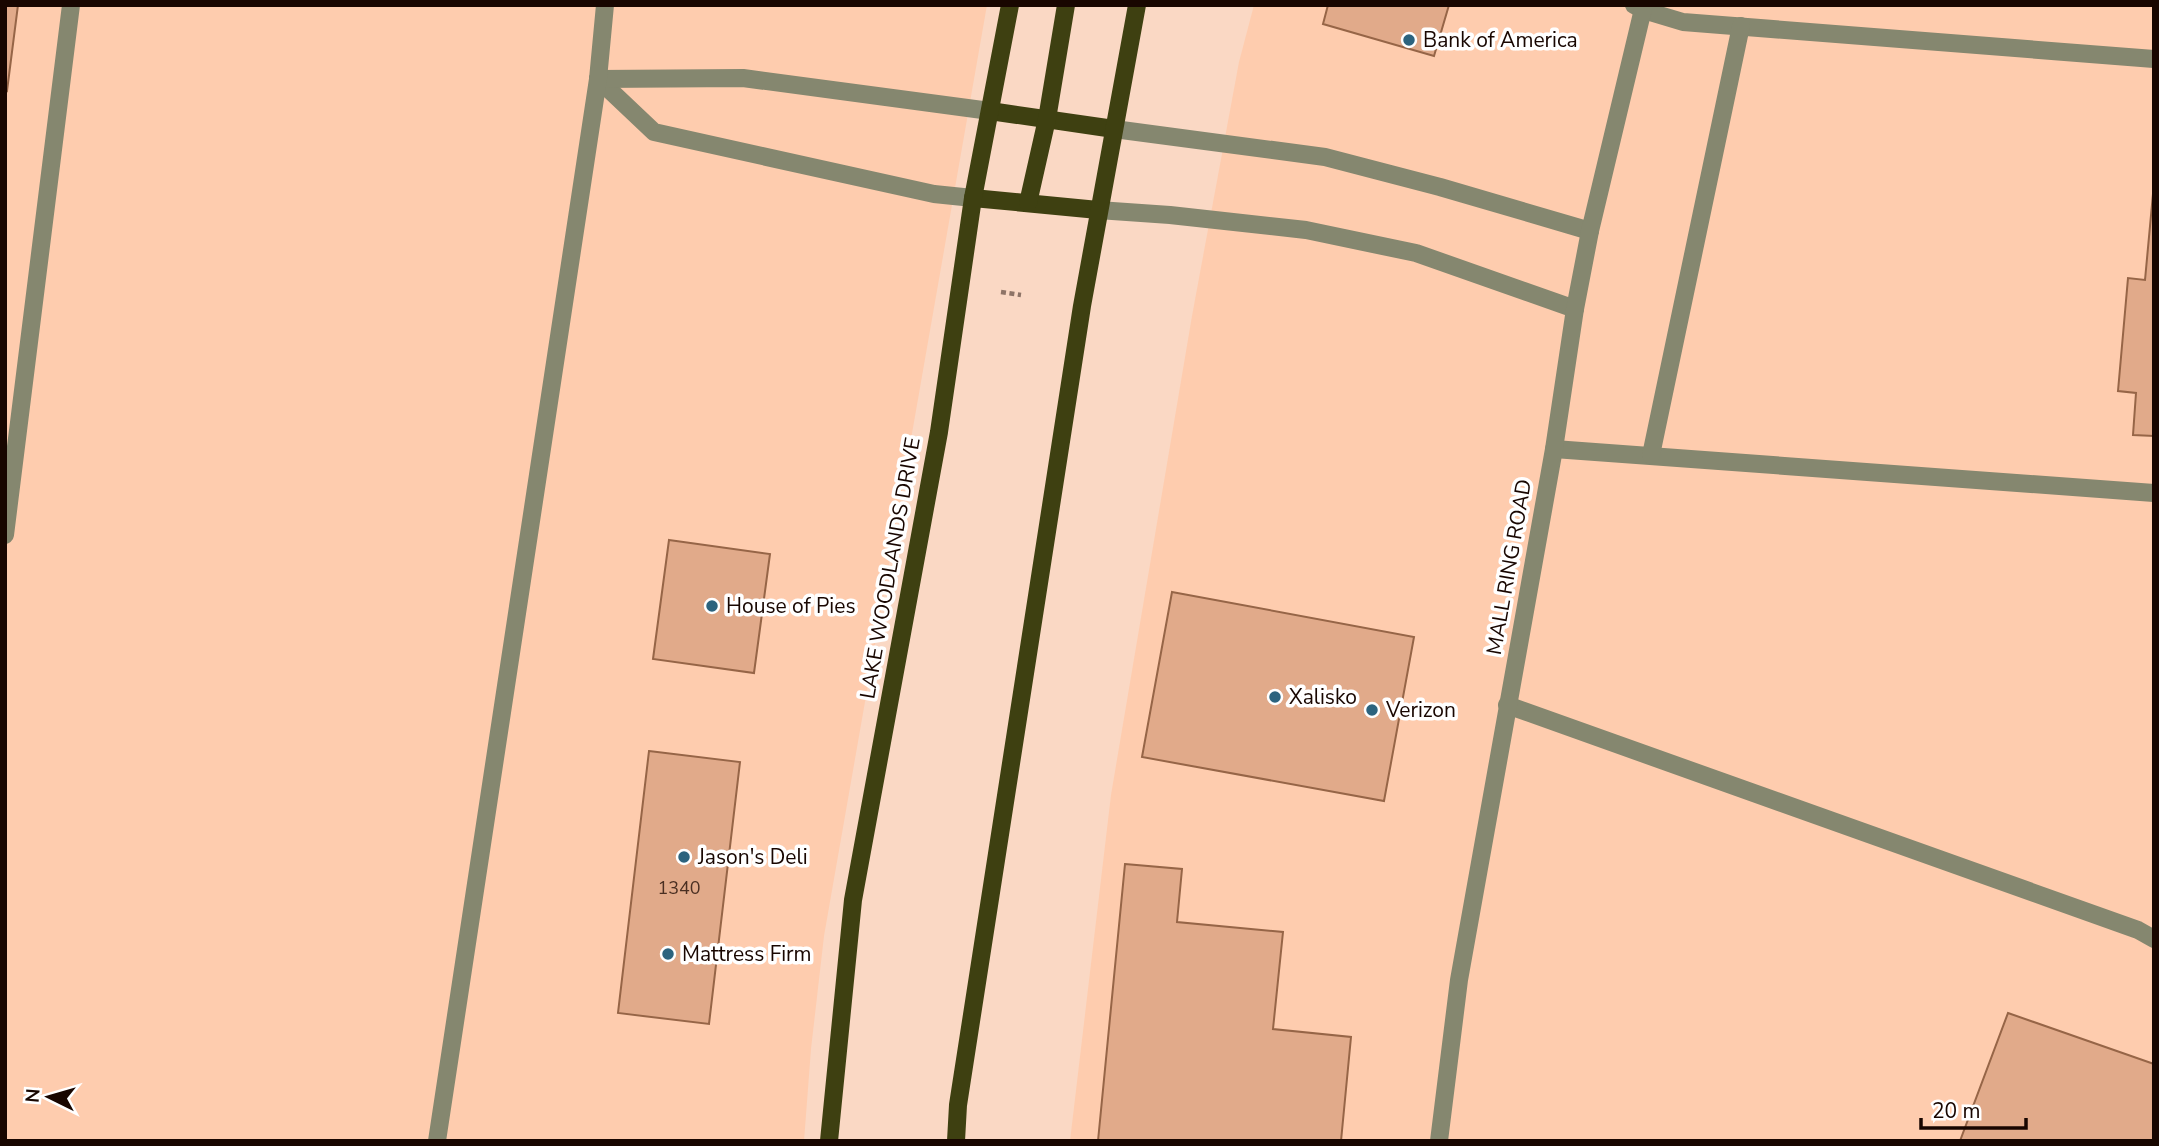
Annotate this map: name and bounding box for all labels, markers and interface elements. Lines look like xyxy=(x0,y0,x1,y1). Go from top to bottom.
place label: Bank of America xyxy=(1423,26,1578,54)
marker: Bank of America xyxy=(1401,32,1417,48)
street label: LAKE WOODLANDS DRIVE xyxy=(853,435,927,701)
street label: MALL RING ROAD xyxy=(1480,477,1538,657)
place label: House of Pies xyxy=(726,592,856,620)
marker: House of Pies xyxy=(704,598,720,614)
place label: Xalisko xyxy=(1289,683,1357,711)
marker: Xalisko xyxy=(1267,689,1283,705)
place label: Verizon xyxy=(1385,696,1456,724)
marker: Verizon xyxy=(1364,702,1380,718)
place label: Jason's Deli xyxy=(697,843,808,871)
marker: Jason's Deli xyxy=(676,849,692,865)
house number: 1340 xyxy=(657,876,701,900)
place label: Mattress Firm xyxy=(682,940,812,968)
marker: Mattress Firm xyxy=(660,946,676,962)
north arrow xyxy=(14,1062,84,1132)
scale bar xyxy=(1921,1086,2026,1130)
text: N xyxy=(19,1087,47,1104)
text: 20 m xyxy=(1932,1097,1981,1125)

